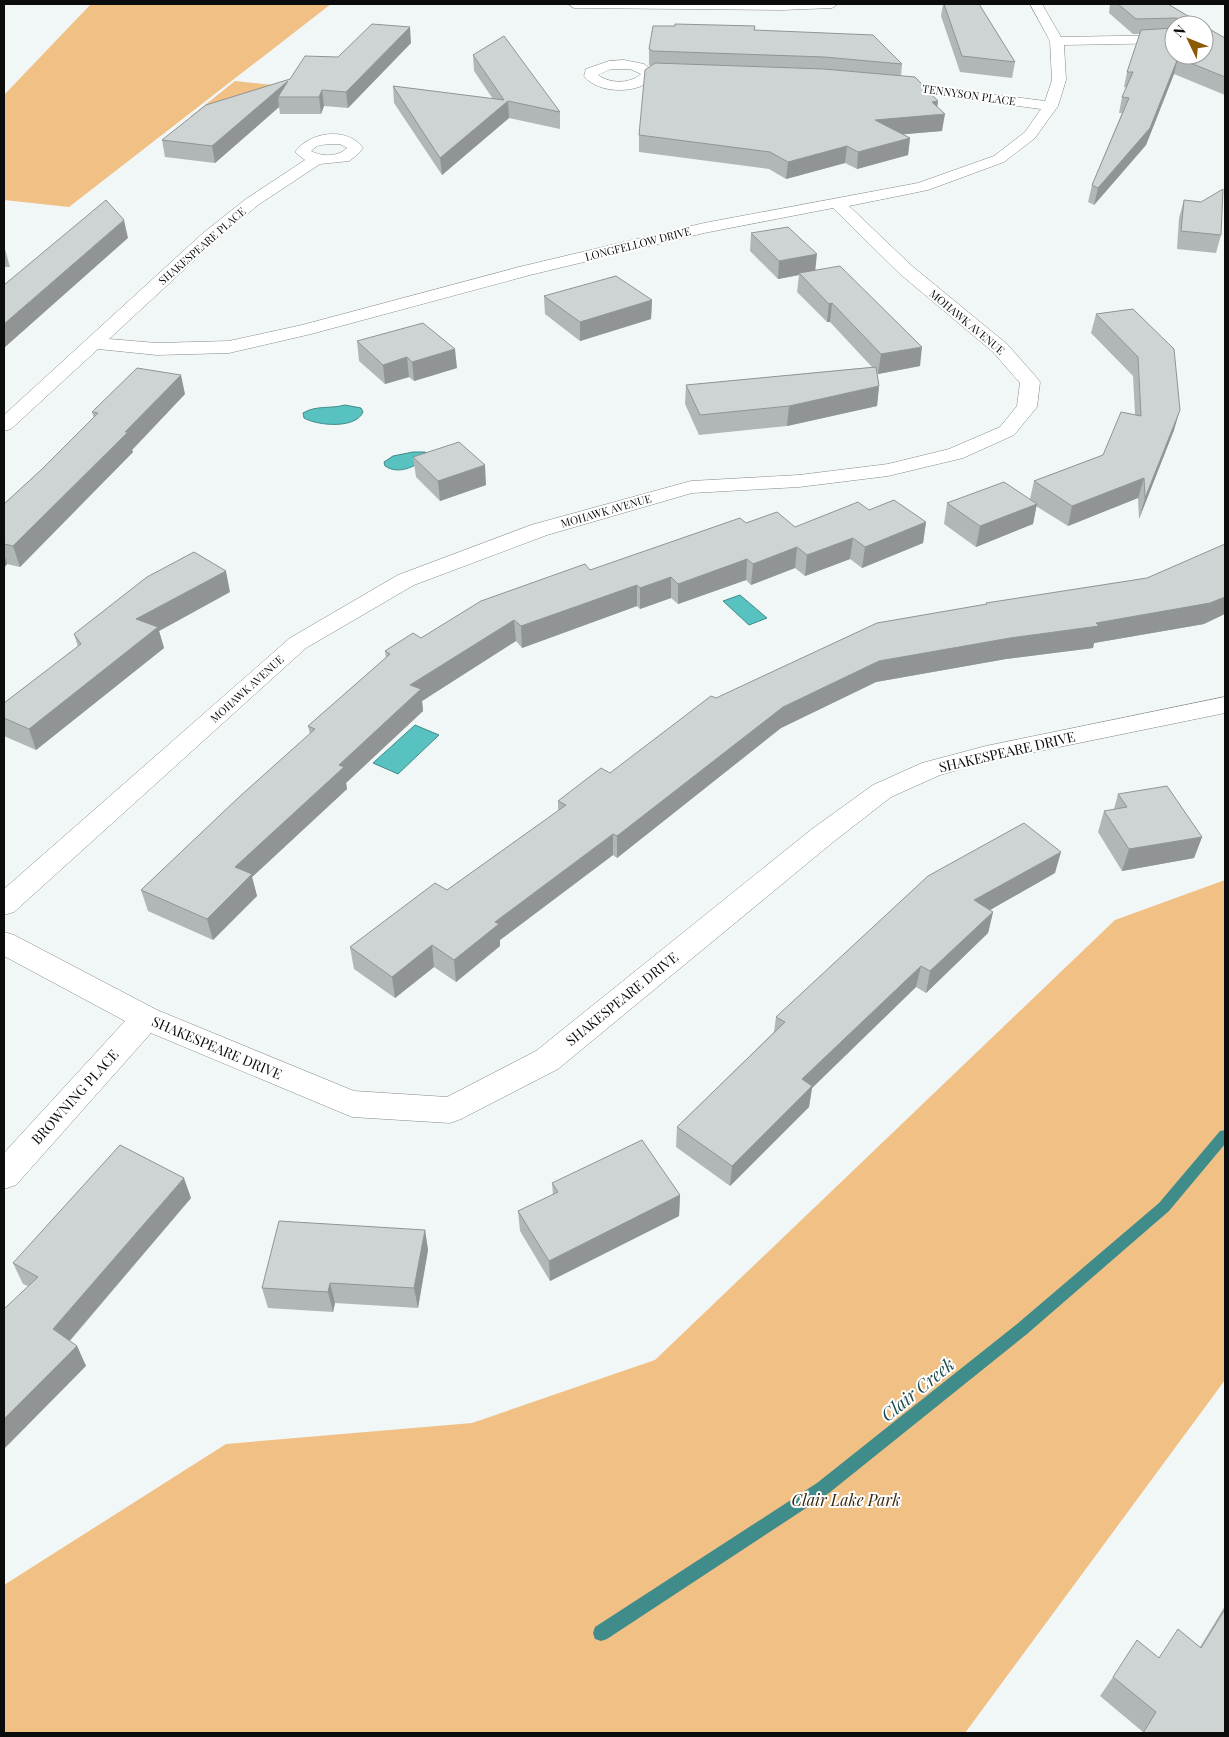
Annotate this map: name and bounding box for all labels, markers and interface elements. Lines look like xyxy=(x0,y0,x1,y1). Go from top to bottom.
north arrow xyxy=(1164,15,1214,65)
text: N xyxy=(1169,21,1190,41)
street label: TENNYSON PLACE xyxy=(921,81,1017,109)
street label: SHAKESPEARE PLACE xyxy=(155,203,249,288)
street label: LONGFELLOW DRIVE xyxy=(583,223,693,264)
street label: MOHAWK AVENUE xyxy=(927,286,1008,358)
street label: MOHAWK AVENUE xyxy=(559,490,653,531)
street label: MOHAWK AVENUE xyxy=(207,651,287,726)
street label: SHAKESPEARE DRIVE xyxy=(937,727,1077,776)
street label: SHAKESPEARE DRIVE xyxy=(562,947,682,1050)
street label: SHAKESPEARE DRIVE xyxy=(149,1012,285,1084)
street label: BROWNING PLACE xyxy=(27,1045,122,1148)
water label: Clair Creek xyxy=(876,1352,959,1426)
park label: Clair Lake Park xyxy=(792,1489,900,1510)

